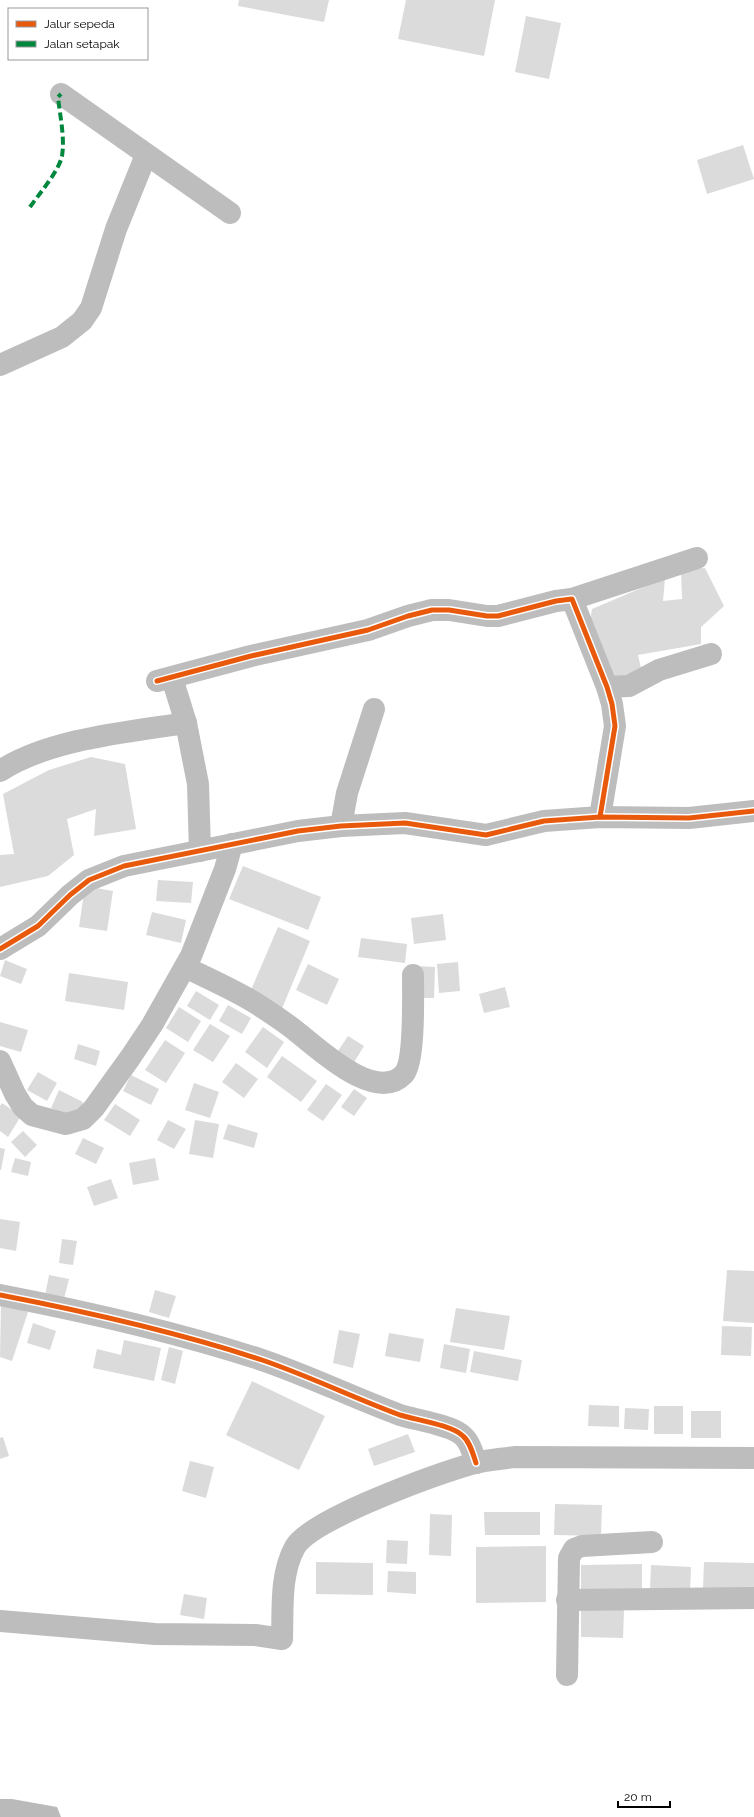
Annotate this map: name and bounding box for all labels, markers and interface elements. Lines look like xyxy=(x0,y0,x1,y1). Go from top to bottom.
legend xyxy=(8,8,148,60)
text: Jalur sepeda xyxy=(44,17,115,31)
text: Jalan setapak xyxy=(44,37,120,51)
scale bar xyxy=(618,1783,670,1809)
text: 20 m xyxy=(624,1790,652,1804)

